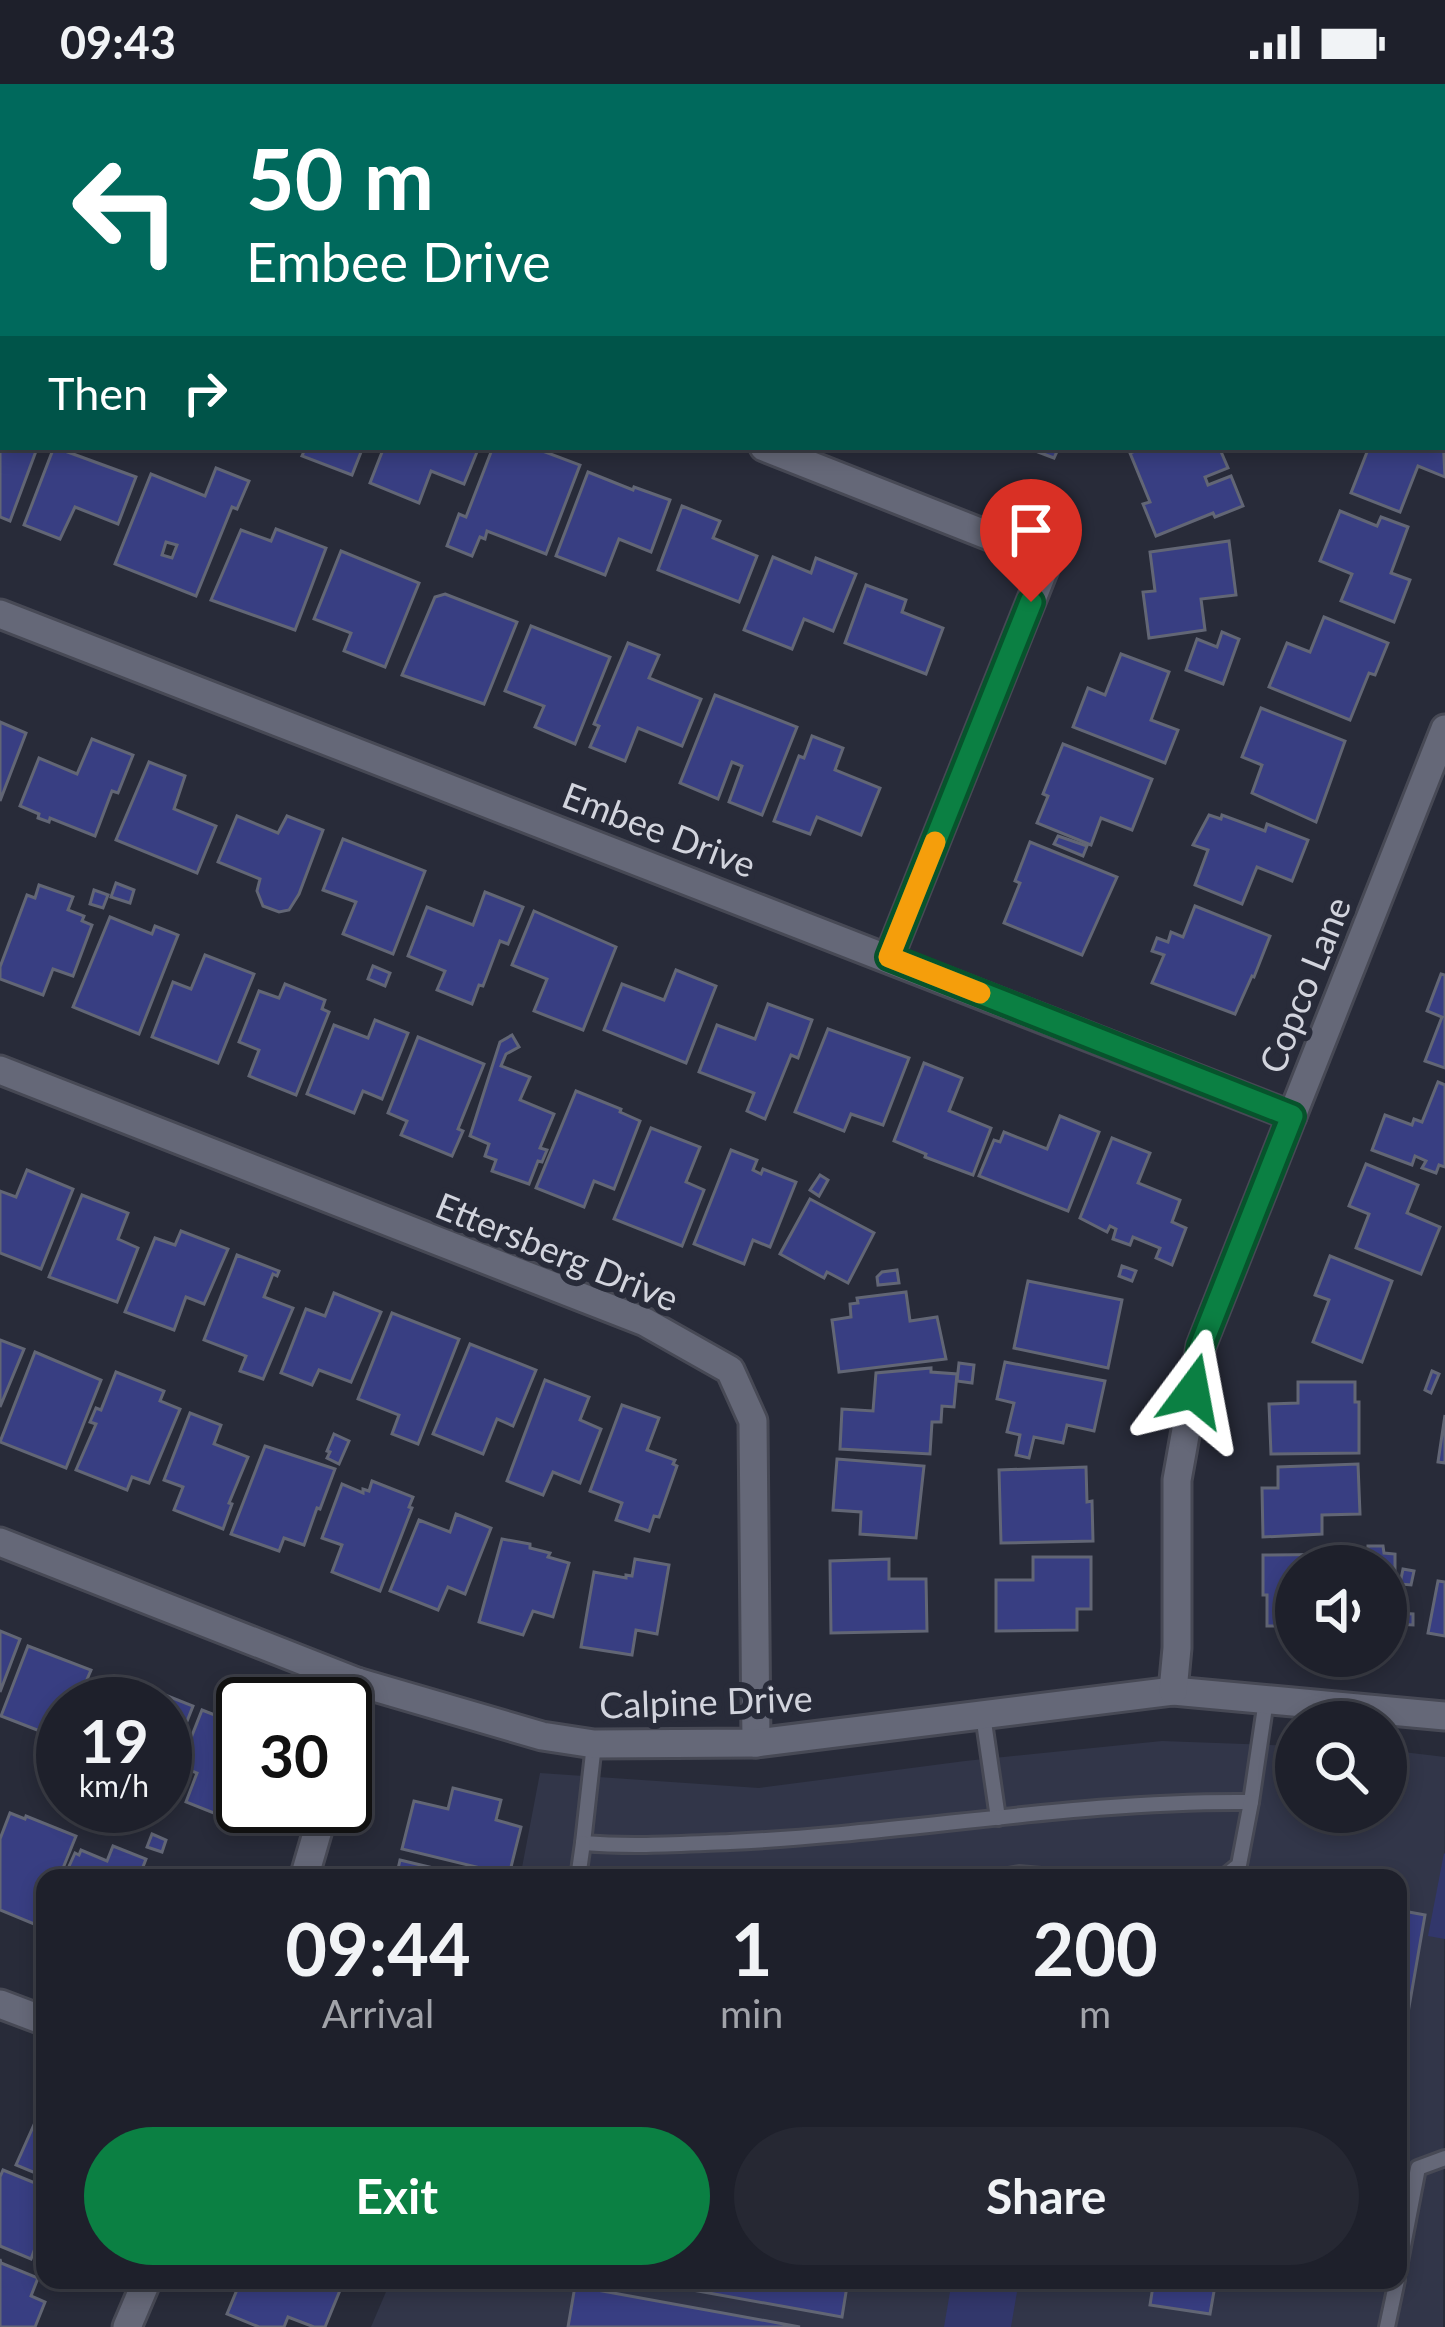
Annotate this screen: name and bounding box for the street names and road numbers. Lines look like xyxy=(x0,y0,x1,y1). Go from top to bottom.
street label: Embee Drive xyxy=(557,772,762,886)
street label: Copco Lane xyxy=(1249,890,1359,1079)
street label: Ettersberg Drive xyxy=(430,1182,685,1320)
street label: Calpine Drive xyxy=(599,1675,813,1727)

